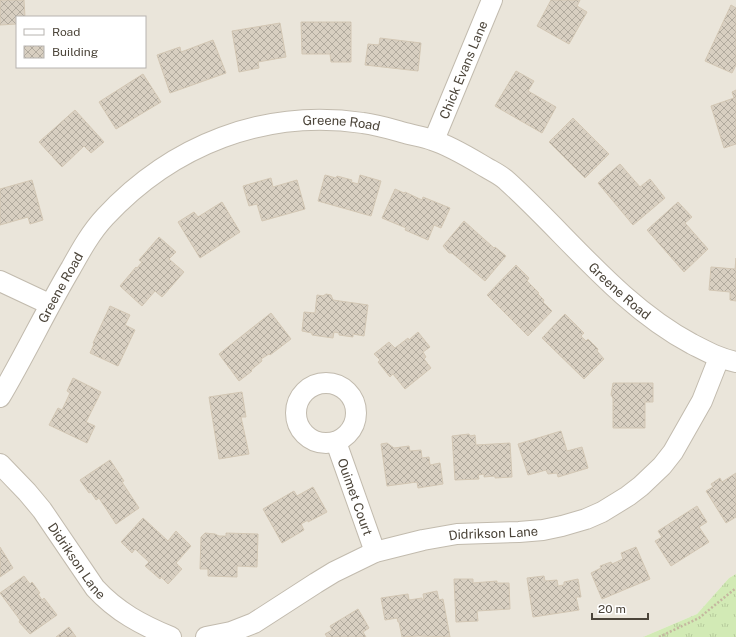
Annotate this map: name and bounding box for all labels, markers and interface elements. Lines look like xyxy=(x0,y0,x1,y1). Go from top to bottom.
legend xyxy=(16,16,146,68)
street label: Chick Evans Lane xyxy=(436,18,490,121)
text: Road xyxy=(52,25,80,39)
text: Building xyxy=(52,45,98,59)
street label: Greene Road xyxy=(302,112,382,133)
street label: Greene Road xyxy=(35,250,86,325)
street label: Greene Road xyxy=(586,259,654,322)
street label: Ouimet Court xyxy=(335,456,376,537)
street label: Didrikson Lane xyxy=(45,520,109,602)
street label: Didrikson Lane xyxy=(447,523,539,543)
scale bar xyxy=(592,595,648,621)
text: 20 m xyxy=(598,602,626,616)

